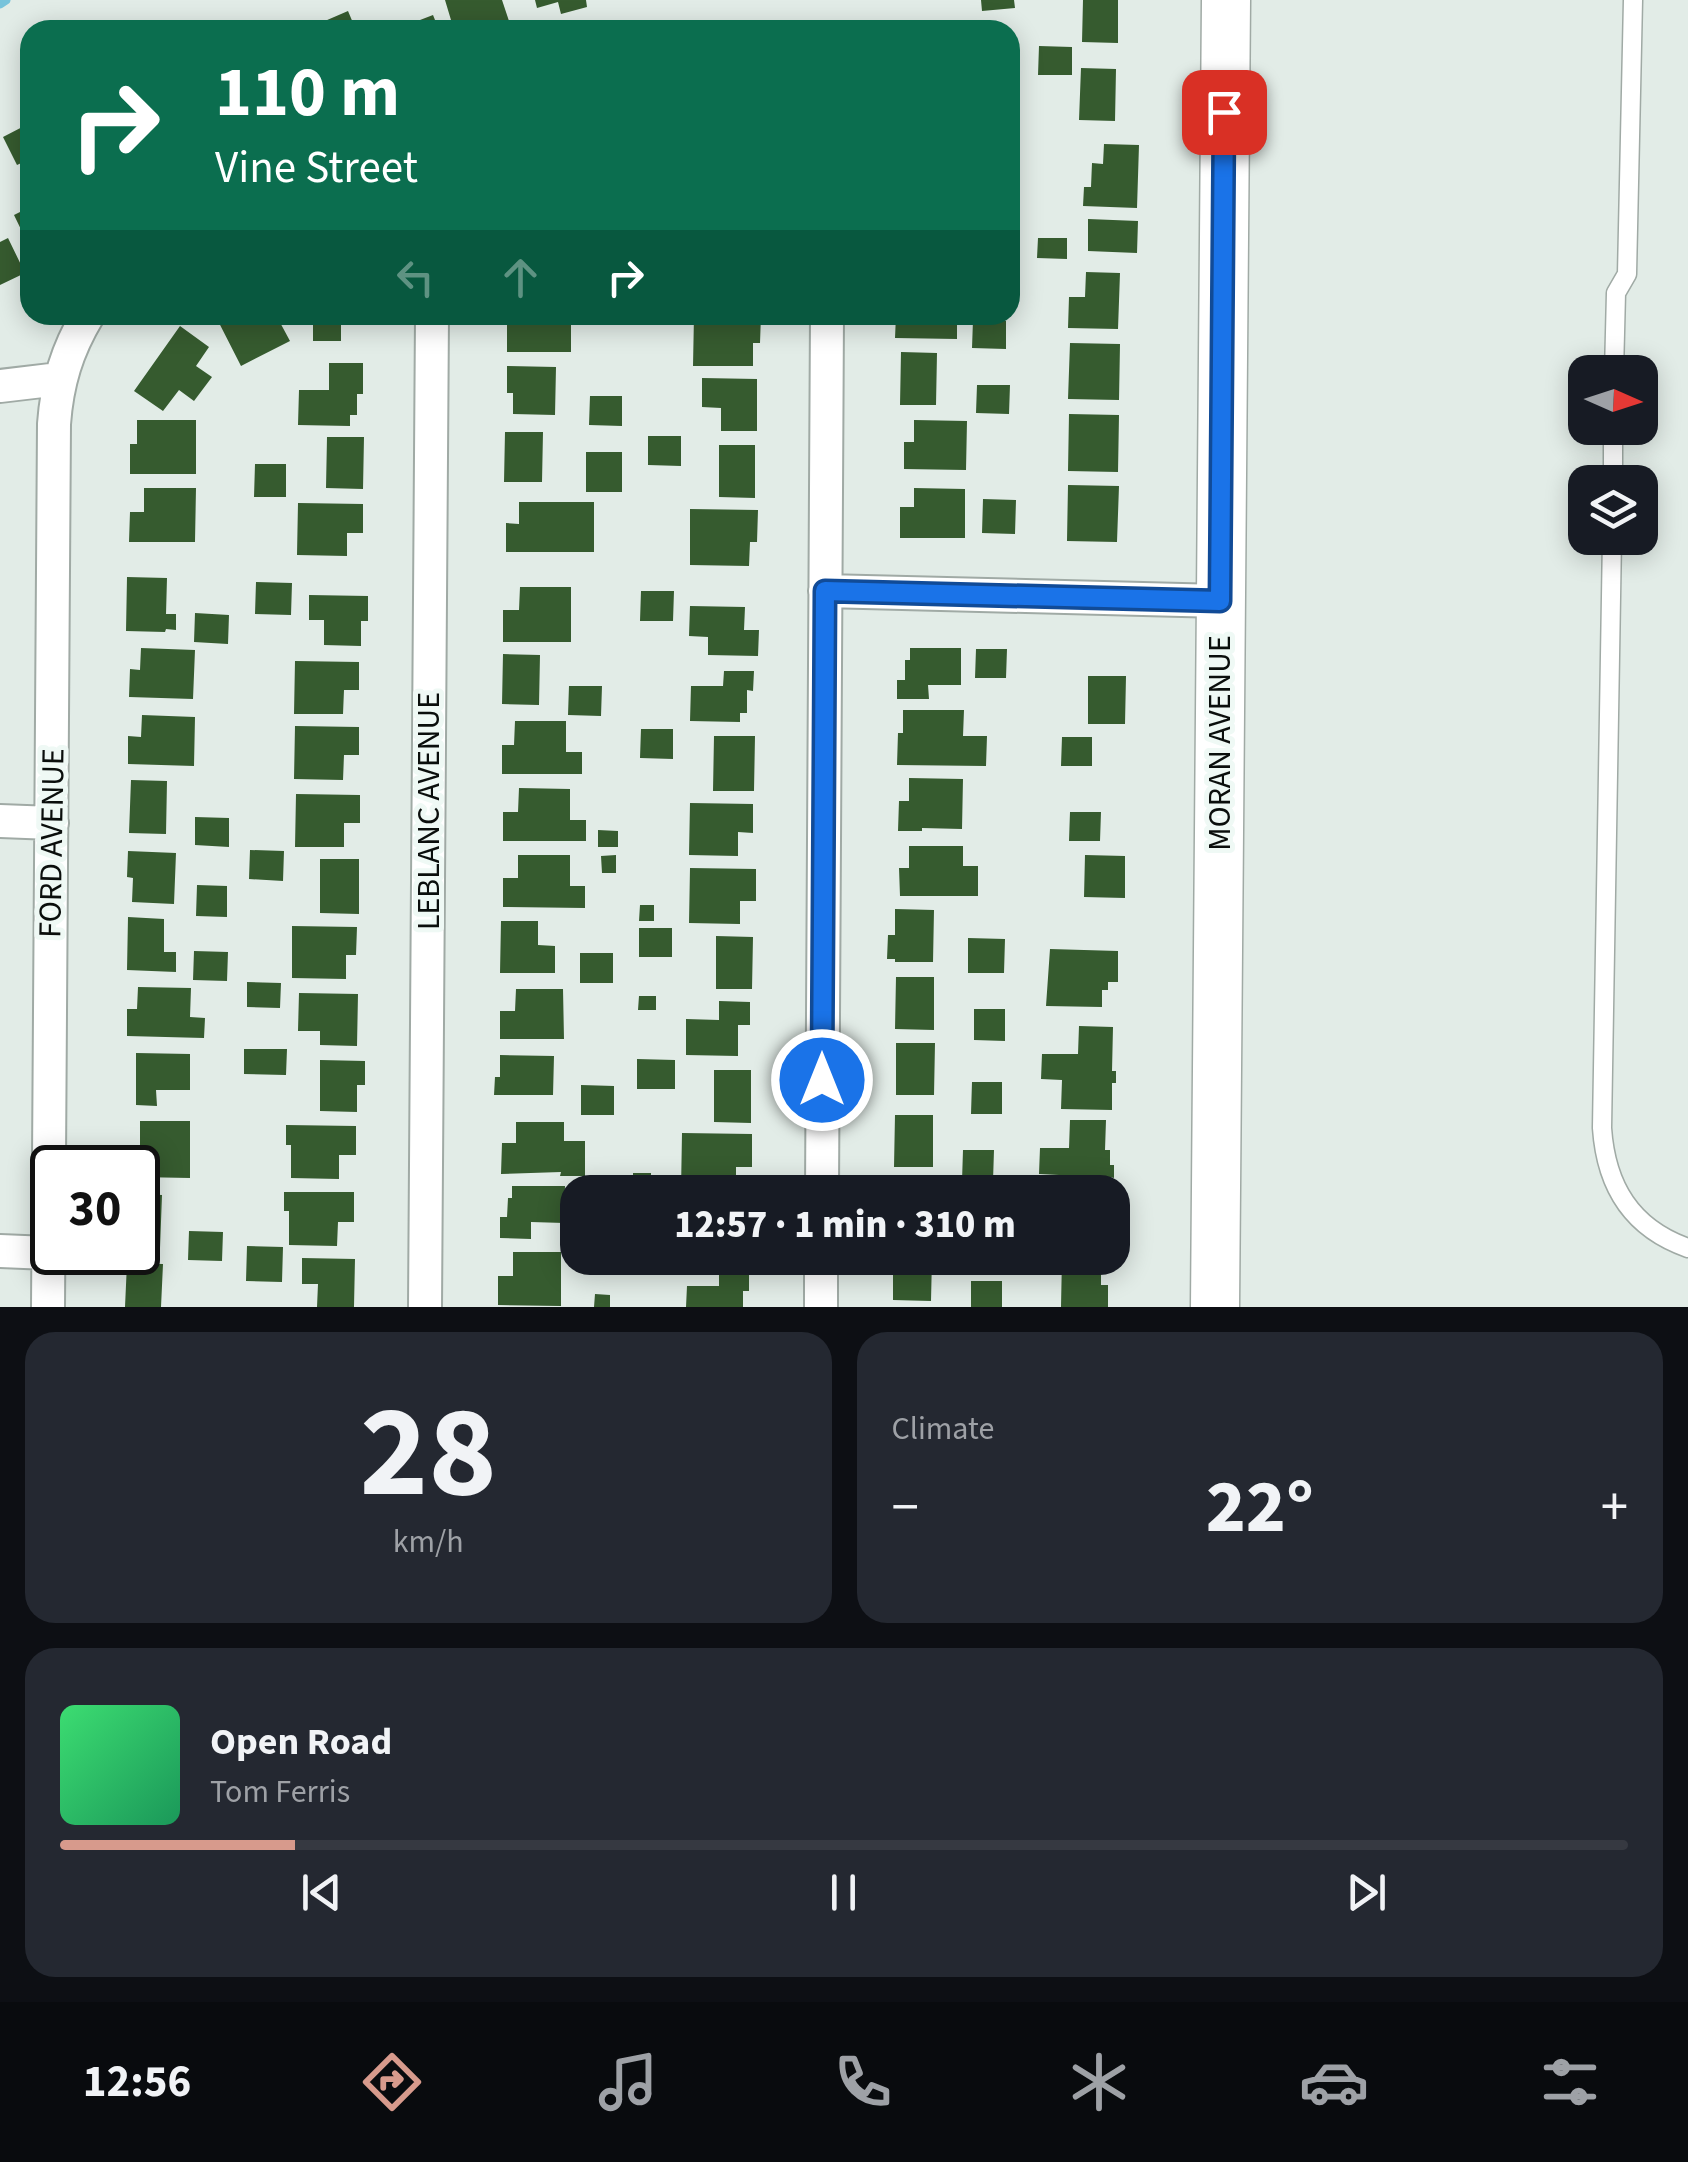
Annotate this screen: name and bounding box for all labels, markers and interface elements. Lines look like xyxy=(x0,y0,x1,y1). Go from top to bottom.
text: 110 m xyxy=(215,43,400,143)
icon: right xyxy=(50,60,180,190)
pin xyxy=(1182,70,1267,155)
icon: arrive xyxy=(1197,85,1252,140)
text: Vine Street xyxy=(215,136,418,200)
icon: left xyxy=(388,250,443,305)
icon: ahead xyxy=(493,250,548,305)
icon: right xyxy=(598,250,653,305)
north arrow xyxy=(1568,355,1658,445)
map controls xyxy=(1568,355,1658,555)
button: layers xyxy=(1568,465,1658,555)
street label: MORAN AVENUE xyxy=(1197,635,1243,851)
street label: LEBLANC AVENUE xyxy=(406,692,452,930)
street label: FORD AVENUE xyxy=(27,748,77,938)
position arrow xyxy=(770,1028,874,1132)
speed limit sign: 30 xyxy=(30,1145,160,1275)
text: 12:57 · 1 min · 310 m xyxy=(674,1198,1016,1252)
text: 28 xyxy=(360,1361,497,1546)
text: Climate xyxy=(892,1406,994,1452)
text: 22° xyxy=(1206,1454,1314,1561)
text: − xyxy=(892,1469,919,1547)
text: + xyxy=(1601,1469,1628,1547)
text: km/h xyxy=(393,1519,464,1565)
text: Open Road xyxy=(210,1715,392,1769)
text: Tom Ferris xyxy=(210,1769,350,1815)
icon: previous xyxy=(294,1865,349,1920)
icon: pause xyxy=(816,1865,871,1920)
icon: next xyxy=(1339,1865,1394,1920)
icon: directions xyxy=(357,2047,427,2117)
icon: music xyxy=(593,2047,663,2117)
icon: phone xyxy=(828,2047,898,2117)
icon: climate xyxy=(1064,2047,1134,2117)
icon: car xyxy=(1299,2047,1369,2117)
icon: filters xyxy=(1535,2047,1605,2117)
text: 12:56 xyxy=(83,2050,191,2114)

